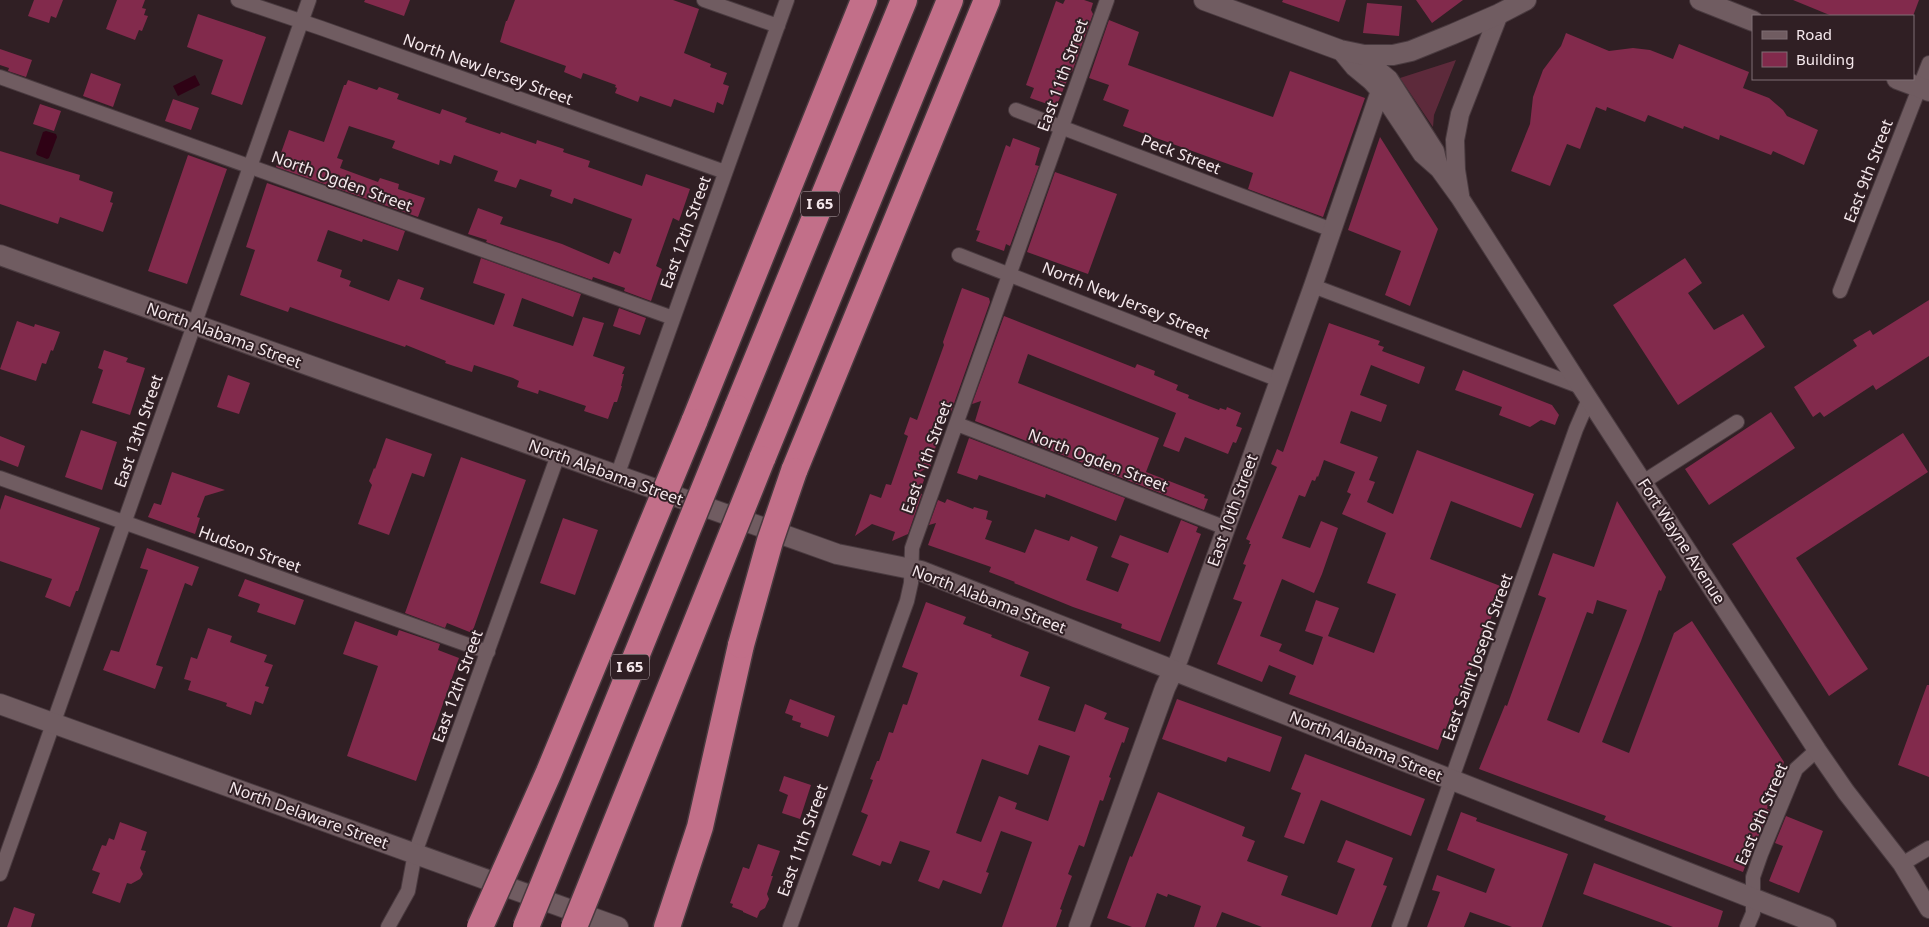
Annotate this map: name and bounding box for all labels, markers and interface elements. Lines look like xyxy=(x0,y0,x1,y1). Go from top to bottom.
street label: East 11th Street xyxy=(1031,15,1093,134)
legend xyxy=(1752,15,1914,80)
text: Road xyxy=(1796,24,1832,44)
street label: North New Jersey Street xyxy=(400,28,576,110)
text: Building xyxy=(1796,49,1854,69)
street label: East 9th Street xyxy=(1838,116,1898,226)
street label: Peck Street xyxy=(1138,129,1224,179)
street label: North Ogden Street xyxy=(269,145,416,217)
street label: East 12th Street xyxy=(654,172,716,291)
road number: I 65 xyxy=(801,192,839,216)
street label: North New Jersey Street xyxy=(1039,256,1213,344)
street label: North Alabama Street xyxy=(144,297,305,373)
street label: East 13th Street xyxy=(108,371,168,490)
street label: East 11th Street xyxy=(895,397,957,516)
street label: North Ogden Street xyxy=(1025,423,1171,497)
street label: North Alabama Street xyxy=(526,434,687,510)
street label: East 10th Street xyxy=(1201,450,1263,569)
street label: Fort Wayne Avenue xyxy=(1633,474,1731,608)
street label: Hudson Street xyxy=(196,520,305,578)
street label: North Alabama Street xyxy=(909,559,1069,639)
street label: East Saint Joseph Street xyxy=(1436,570,1518,744)
street label: East 12th Street xyxy=(426,626,488,745)
road number: I 65 xyxy=(611,654,649,680)
street label: North Alabama Street xyxy=(1286,705,1446,787)
street label: East 9th Street xyxy=(1730,759,1793,869)
street label: North Delaware Street xyxy=(226,776,392,854)
street label: East 11th Street xyxy=(771,780,833,899)

